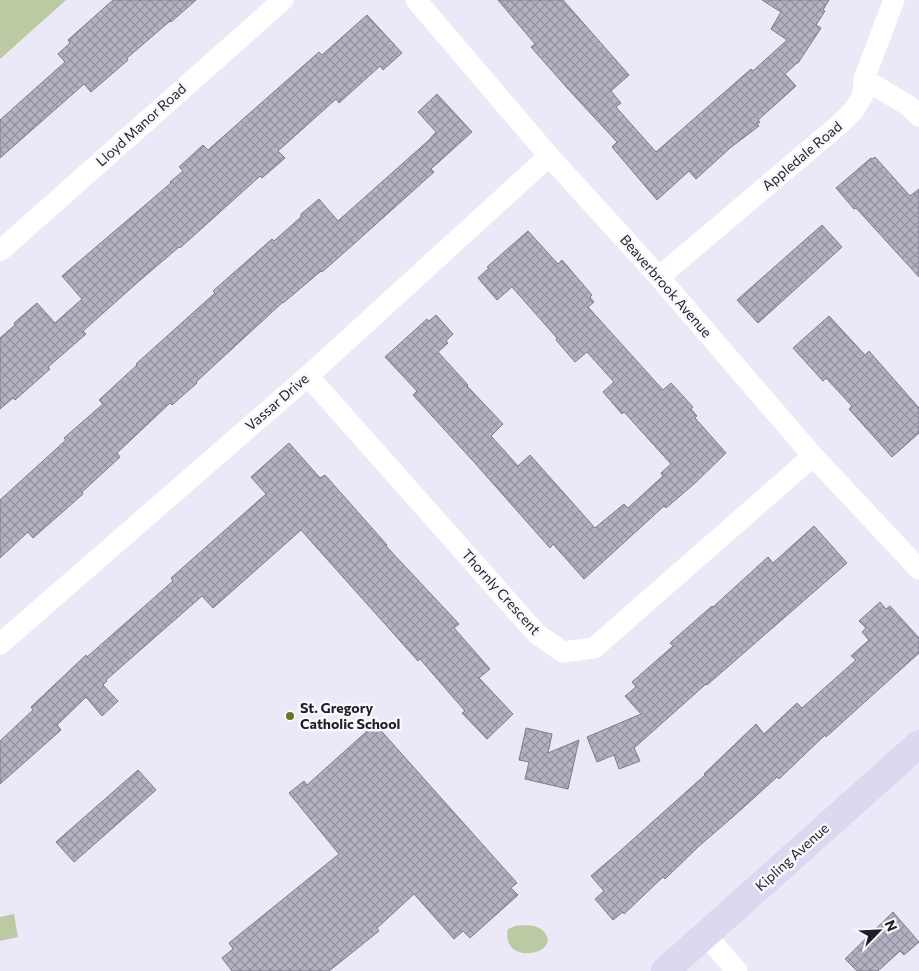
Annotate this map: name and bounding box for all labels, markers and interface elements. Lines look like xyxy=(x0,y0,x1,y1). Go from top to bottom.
street label: Lloyd Manor Road xyxy=(92,80,189,170)
street label: Appledale Road xyxy=(758,117,845,194)
street label: Beaverbrook Avenue xyxy=(617,231,716,341)
street label: Vassar Drive xyxy=(242,370,312,434)
street label: Thornly Crescent xyxy=(459,545,544,638)
place label: St. Gregory Catholic School xyxy=(300,699,400,732)
marker: St. Gregory Catholic School xyxy=(284,710,296,722)
street label: Kipling Avenue xyxy=(751,819,832,894)
north arrow xyxy=(854,906,904,956)
text: N xyxy=(881,917,901,934)

